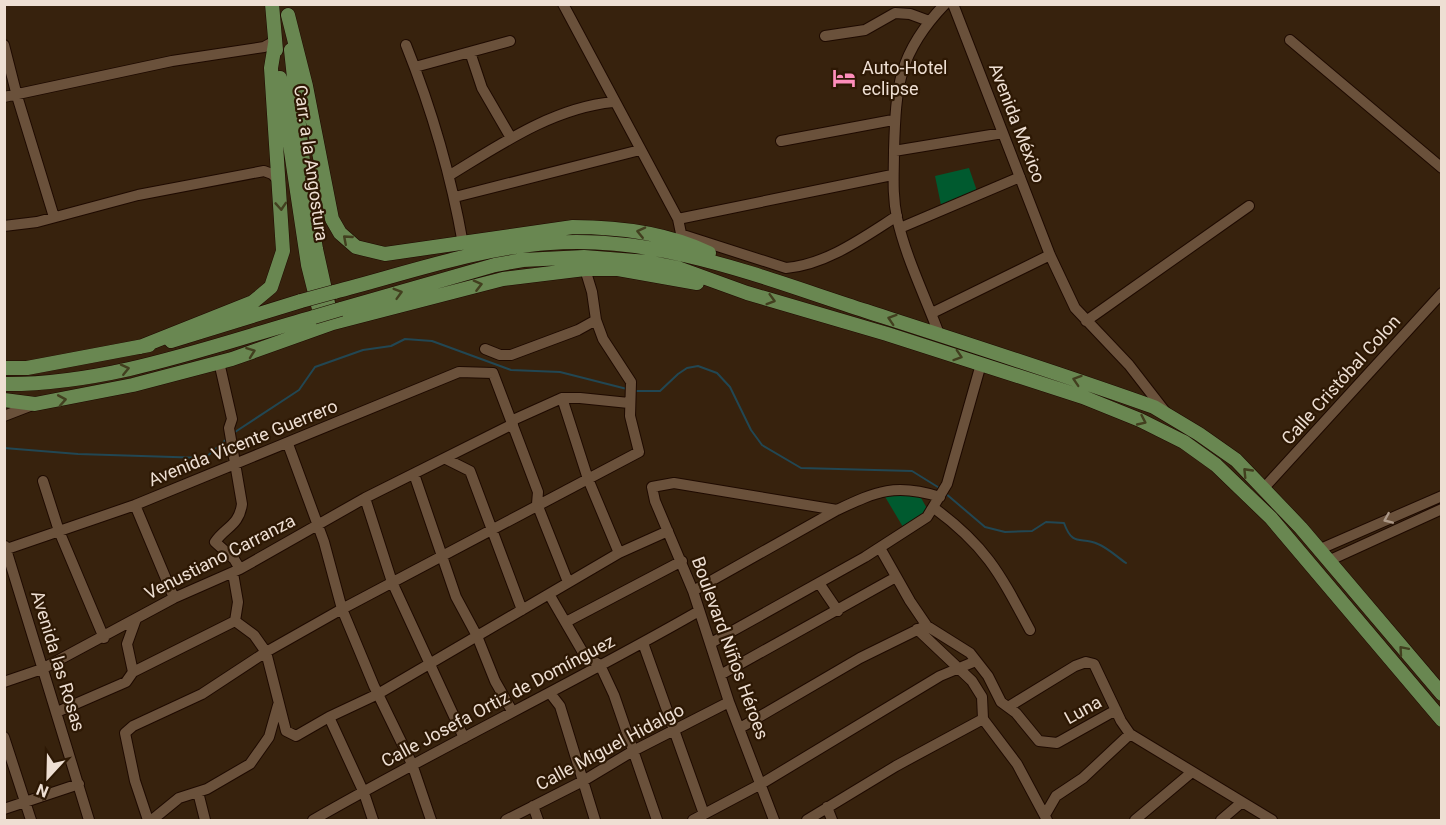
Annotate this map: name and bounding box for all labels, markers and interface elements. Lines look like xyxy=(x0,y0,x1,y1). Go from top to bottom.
place label: Auto-Hotel eclipse xyxy=(862,57,947,99)
street label: Avenida México xyxy=(985,60,1050,186)
hotel icon: Auto-Hotel eclipse xyxy=(831,65,857,91)
street label: Carr. a la Angostura xyxy=(290,84,333,242)
one-way arrow xyxy=(275,202,288,211)
one-way arrow xyxy=(636,226,646,239)
one-way arrow xyxy=(343,236,354,247)
one-way arrow xyxy=(473,279,483,292)
one-way arrow xyxy=(392,288,403,300)
one-way arrow xyxy=(765,293,776,305)
street label: Calle Cristóbal Colon xyxy=(1277,311,1404,449)
one-way arrow xyxy=(887,314,898,326)
one-way arrow xyxy=(245,346,256,359)
one-way arrow xyxy=(952,349,963,361)
one-way arrow xyxy=(119,363,129,376)
one-way arrow xyxy=(1072,375,1083,388)
one-way arrow xyxy=(57,394,67,407)
street label: Avenida Vicente Guerrero xyxy=(145,395,341,490)
one-way arrow xyxy=(1135,414,1146,426)
one-way arrow xyxy=(1244,468,1255,479)
street label: Venustiano Carranza xyxy=(141,509,299,604)
one-way arrow xyxy=(1383,512,1394,524)
street label: Boulevard Niños Héroes xyxy=(688,554,773,742)
street label: Avenida las Rosas xyxy=(27,588,90,734)
street label: Calle Josefa Ortiz de Domínguez xyxy=(377,630,618,771)
one-way arrow xyxy=(1399,646,1410,657)
street label: Luna xyxy=(1061,691,1105,728)
street label: Calle Miguel Hidalgo xyxy=(532,699,687,794)
north arrow xyxy=(18,747,78,807)
text: N xyxy=(34,780,51,801)

